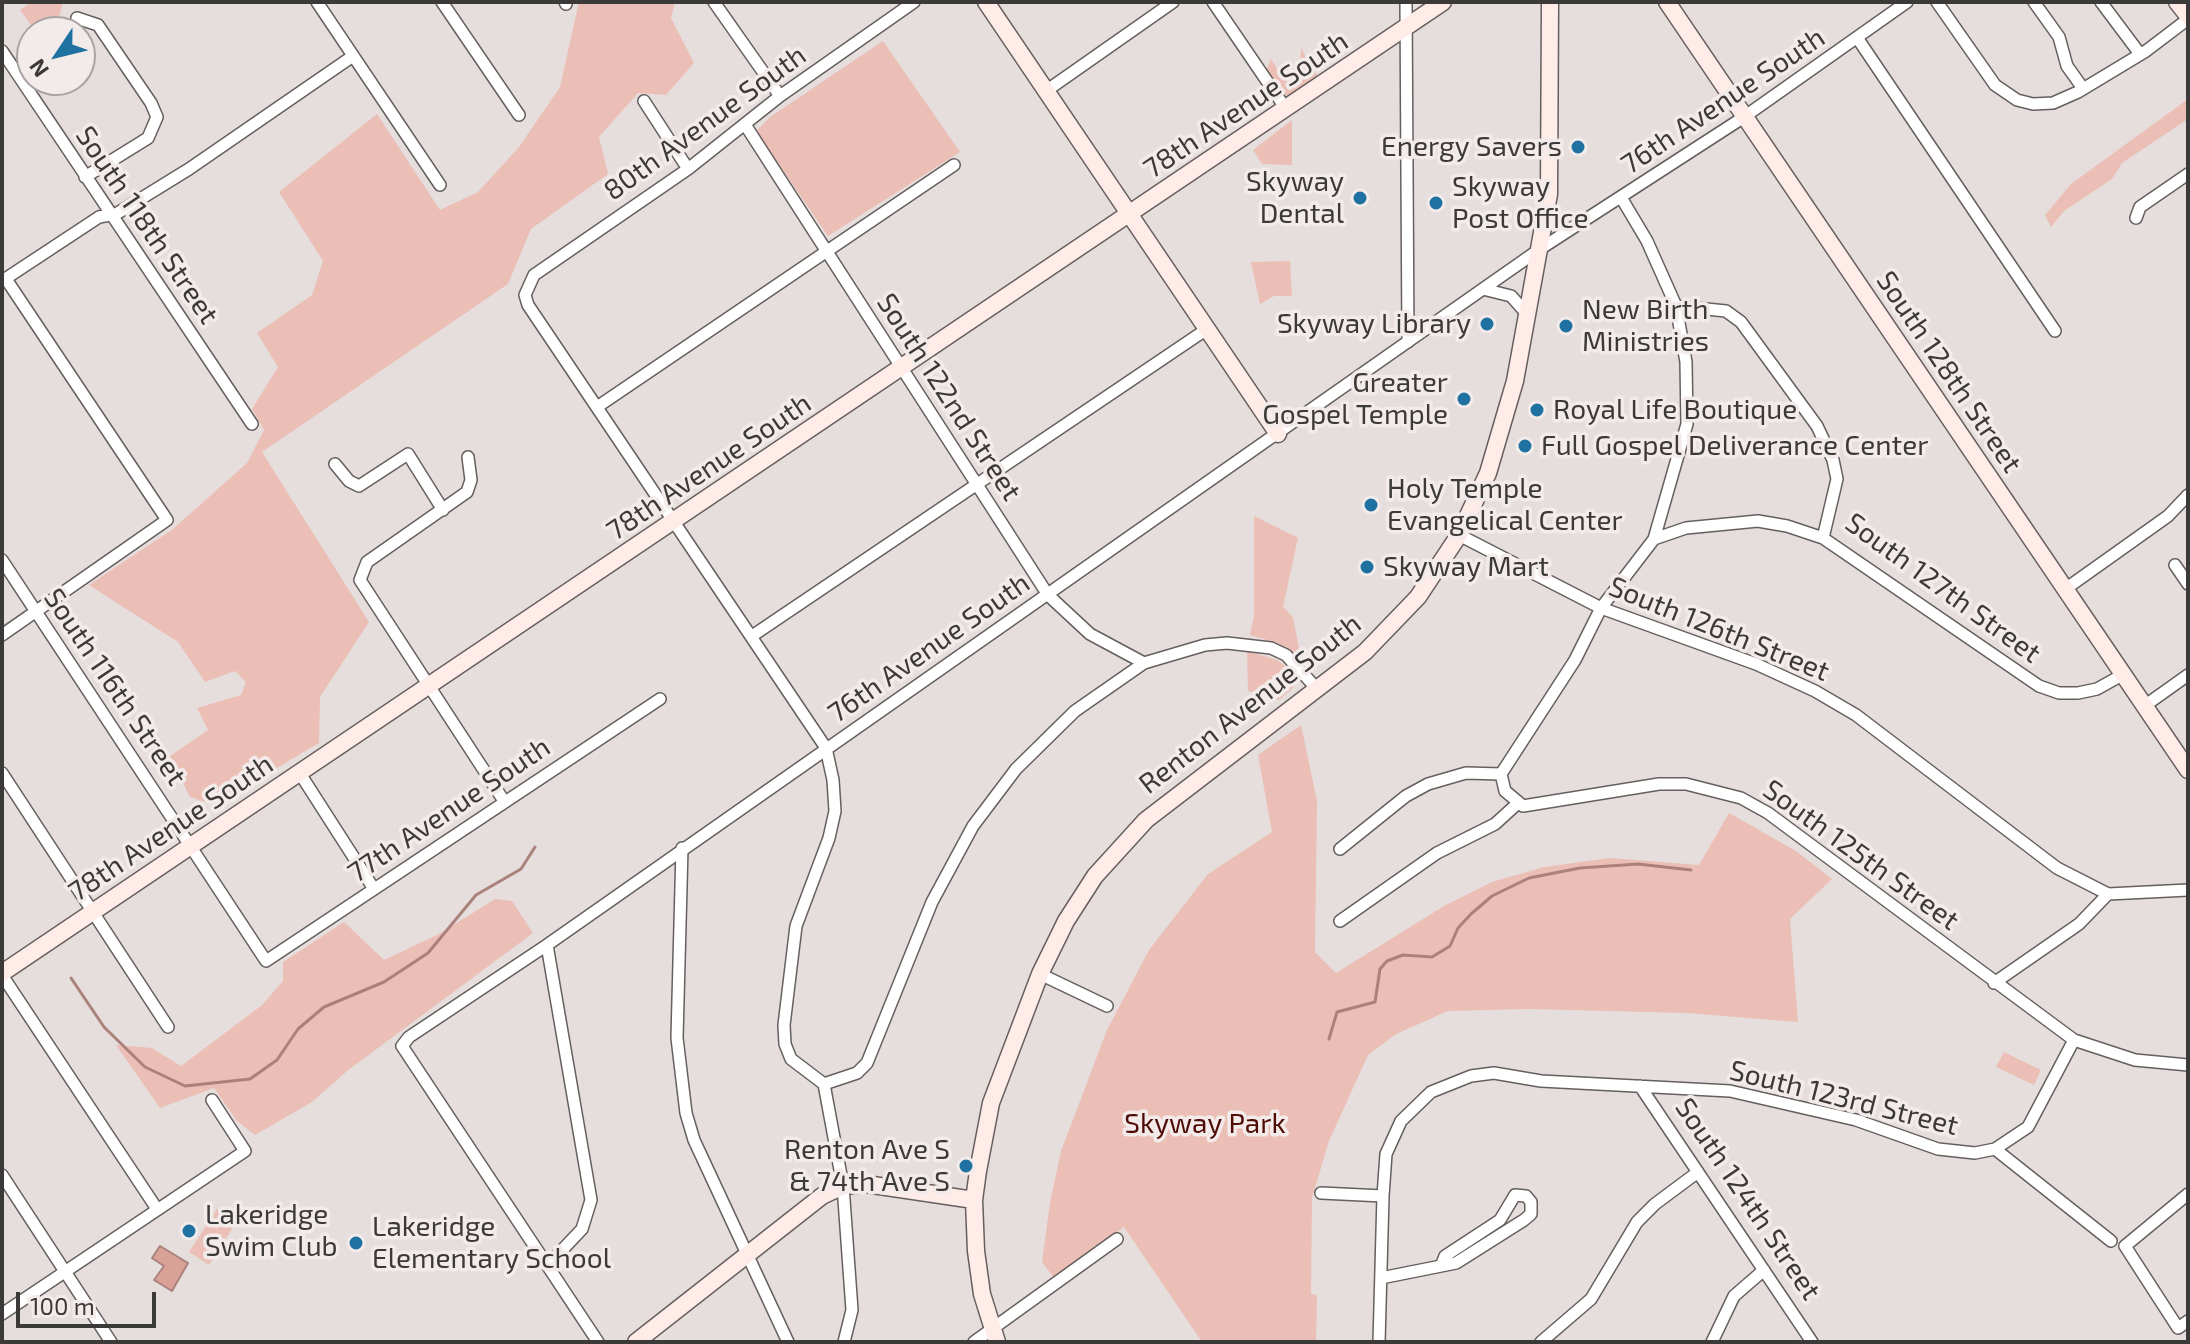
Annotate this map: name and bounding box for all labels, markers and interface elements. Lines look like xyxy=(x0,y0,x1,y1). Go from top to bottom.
north arrow xyxy=(16,16,96,96)
street label: 76th Avenue South xyxy=(1615,20,1831,182)
street label: 78th Avenue South xyxy=(1137,24,1355,186)
street label: 80th Avenue South xyxy=(597,38,813,208)
text: N xyxy=(23,55,53,83)
street label: South 118th Street xyxy=(68,120,226,330)
place label: Energy Savers xyxy=(1381,130,1562,164)
marker: Energy Savers xyxy=(1569,138,1587,156)
place label: Skyway Dental xyxy=(1246,165,1344,231)
place label: Skyway Post Office xyxy=(1452,170,1589,236)
marker: Skyway Dental xyxy=(1351,189,1369,207)
marker: Skyway Post Office xyxy=(1427,194,1445,212)
street label: South 128th Street xyxy=(1869,265,2029,479)
street label: South 122nd Street xyxy=(870,287,1028,507)
place label: New Birth Ministries xyxy=(1582,293,1709,359)
place label: Skyway Library xyxy=(1277,307,1471,341)
marker: Skyway Library xyxy=(1478,315,1496,333)
marker: New Birth Ministries xyxy=(1557,317,1575,335)
place label: Greater Gospel Temple xyxy=(1262,366,1448,432)
street label: 78th Avenue South xyxy=(600,386,818,548)
marker: Greater Gospel Temple xyxy=(1455,390,1473,408)
place label: Royal Life Boutique xyxy=(1553,393,1797,427)
marker: Royal Life Boutique xyxy=(1528,401,1546,419)
place label: Full Gospel Deliverance Center xyxy=(1541,429,1928,463)
marker: Full Gospel Deliverance Center xyxy=(1516,437,1534,455)
place label: Holy Temple Evangelical Center xyxy=(1387,472,1623,538)
marker: Holy Temple Evangelical Center xyxy=(1362,496,1380,514)
street label: South 127th Street xyxy=(1839,506,2047,670)
place label: Skyway Mart xyxy=(1383,550,1549,584)
marker: Skyway Mart xyxy=(1358,558,1376,576)
street label: 76th Avenue South xyxy=(822,566,1036,730)
street label: South 126th Street xyxy=(1604,569,1834,689)
street label: South 116th Street xyxy=(37,582,193,792)
street label: Renton Avenue South xyxy=(1132,607,1368,801)
street label: 77th Avenue South xyxy=(342,730,556,890)
street label: 78th Avenue South xyxy=(62,747,280,909)
street label: South 125th Street xyxy=(1757,773,1965,937)
street label: South 123rd Street xyxy=(1726,1053,1962,1143)
street label: South 124th Street xyxy=(1668,1092,1828,1306)
park label: Skyway Park xyxy=(1124,1107,1286,1141)
place label: Renton Ave S & 74th Ave S xyxy=(784,1133,950,1199)
marker: Renton Ave S & 74th Ave S xyxy=(957,1157,975,1175)
place label: Lakeridge Swim Club xyxy=(205,1198,338,1264)
place label: Lakeridge Elementary School xyxy=(372,1210,611,1276)
marker: Lakeridge Swim Club xyxy=(180,1222,198,1240)
marker: Lakeridge Elementary School xyxy=(347,1234,365,1252)
scale bar xyxy=(20,1276,160,1326)
text: 100 m xyxy=(30,1291,95,1320)

